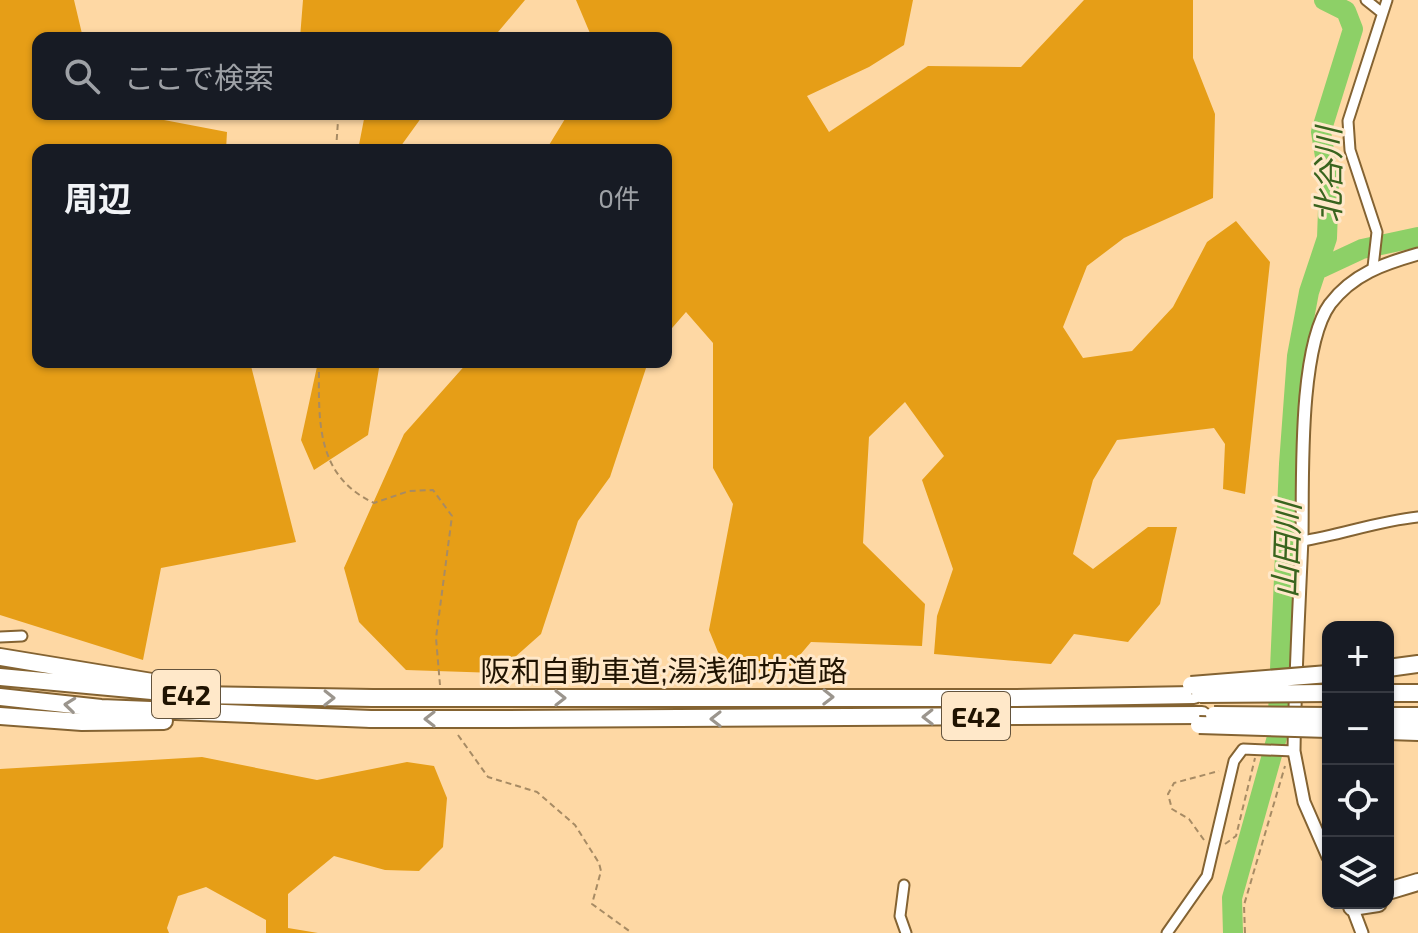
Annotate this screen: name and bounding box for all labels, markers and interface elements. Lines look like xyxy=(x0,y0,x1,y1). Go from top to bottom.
search box xyxy=(32,32,672,120)
icon: search xyxy=(60,54,104,98)
text: ここで検索 xyxy=(124,59,274,95)
water label: 北谷川 xyxy=(1308,124,1346,223)
text: 周辺 xyxy=(64,177,132,218)
text: 0件 xyxy=(598,182,640,213)
water label: 山田川 xyxy=(1264,498,1306,599)
map controls xyxy=(1322,621,1394,909)
button: + xyxy=(1322,621,1394,693)
street label: 阪和自動車道;湯浅御坊道路 xyxy=(480,652,848,688)
road number: E42 xyxy=(152,670,220,718)
one-way arrow xyxy=(822,688,835,706)
one-way arrow xyxy=(323,689,336,706)
one-way arrow xyxy=(554,689,567,707)
road number: E42 xyxy=(942,692,1010,740)
button: − xyxy=(1322,693,1394,765)
one-way arrow xyxy=(63,696,76,713)
one-way arrow xyxy=(921,708,934,726)
one-way arrow xyxy=(423,710,436,728)
one-way arrow xyxy=(709,710,722,727)
button: locate xyxy=(1322,765,1394,837)
button: layers xyxy=(1322,837,1394,909)

